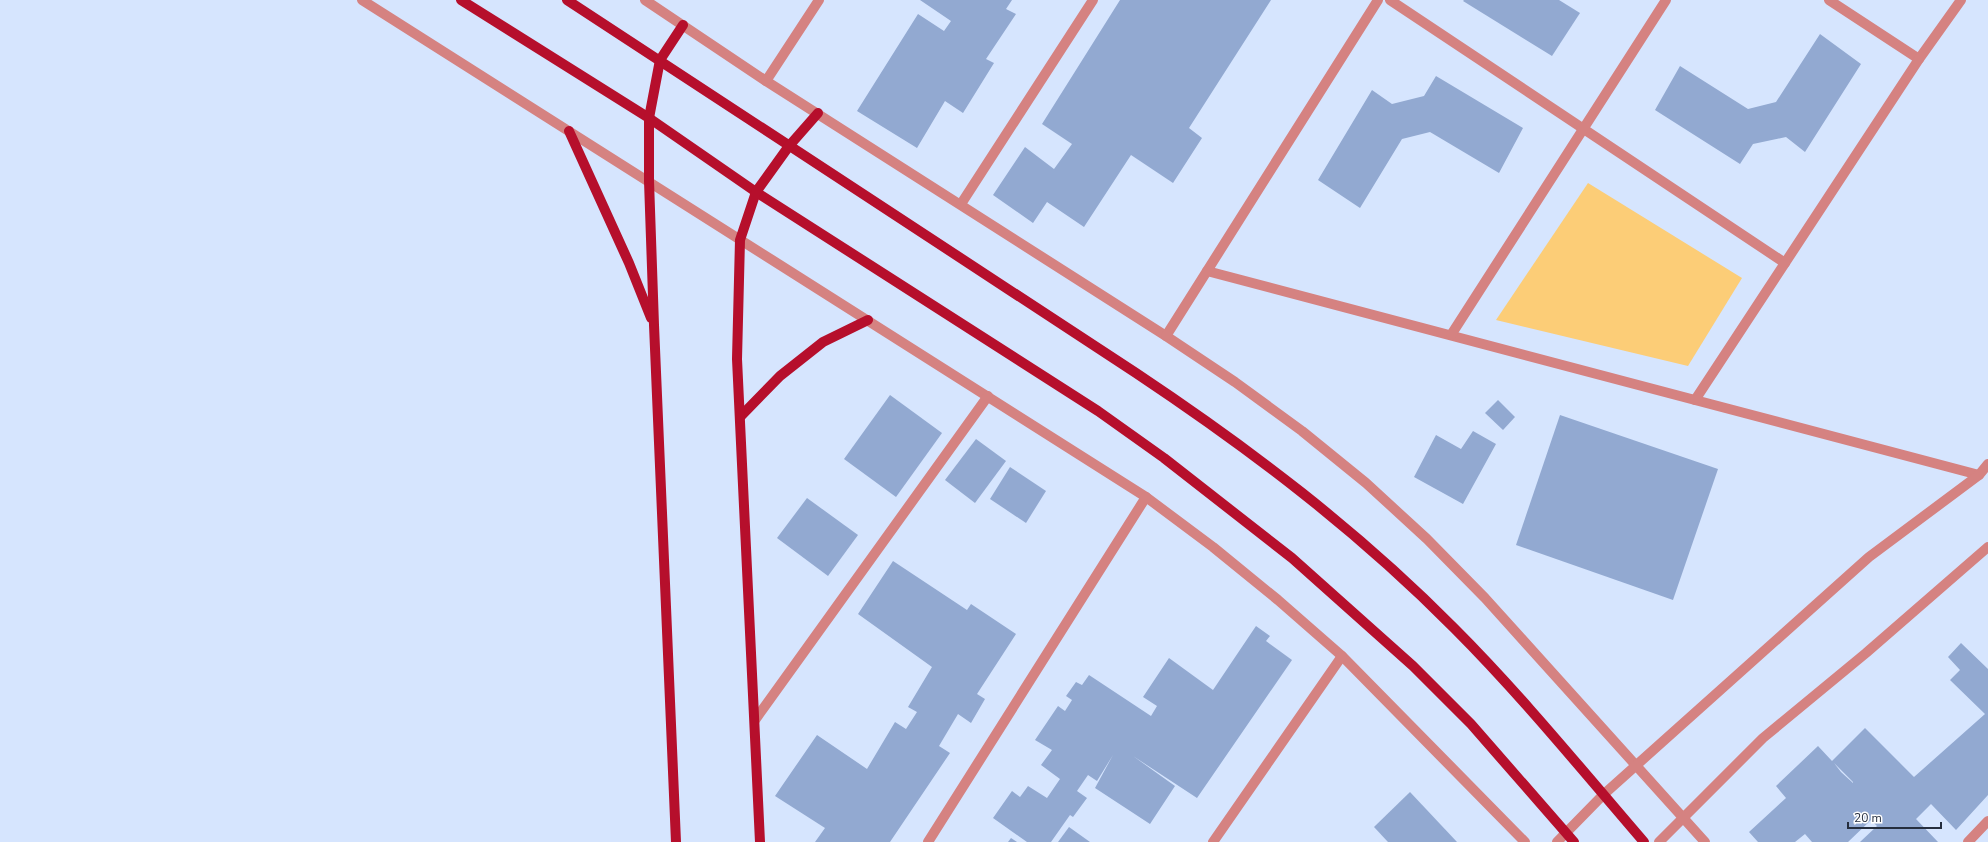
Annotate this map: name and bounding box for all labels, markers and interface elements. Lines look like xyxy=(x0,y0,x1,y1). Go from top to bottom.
scale bar xyxy=(1848,804,1941,830)
text: 20 m xyxy=(1854,810,1882,826)

